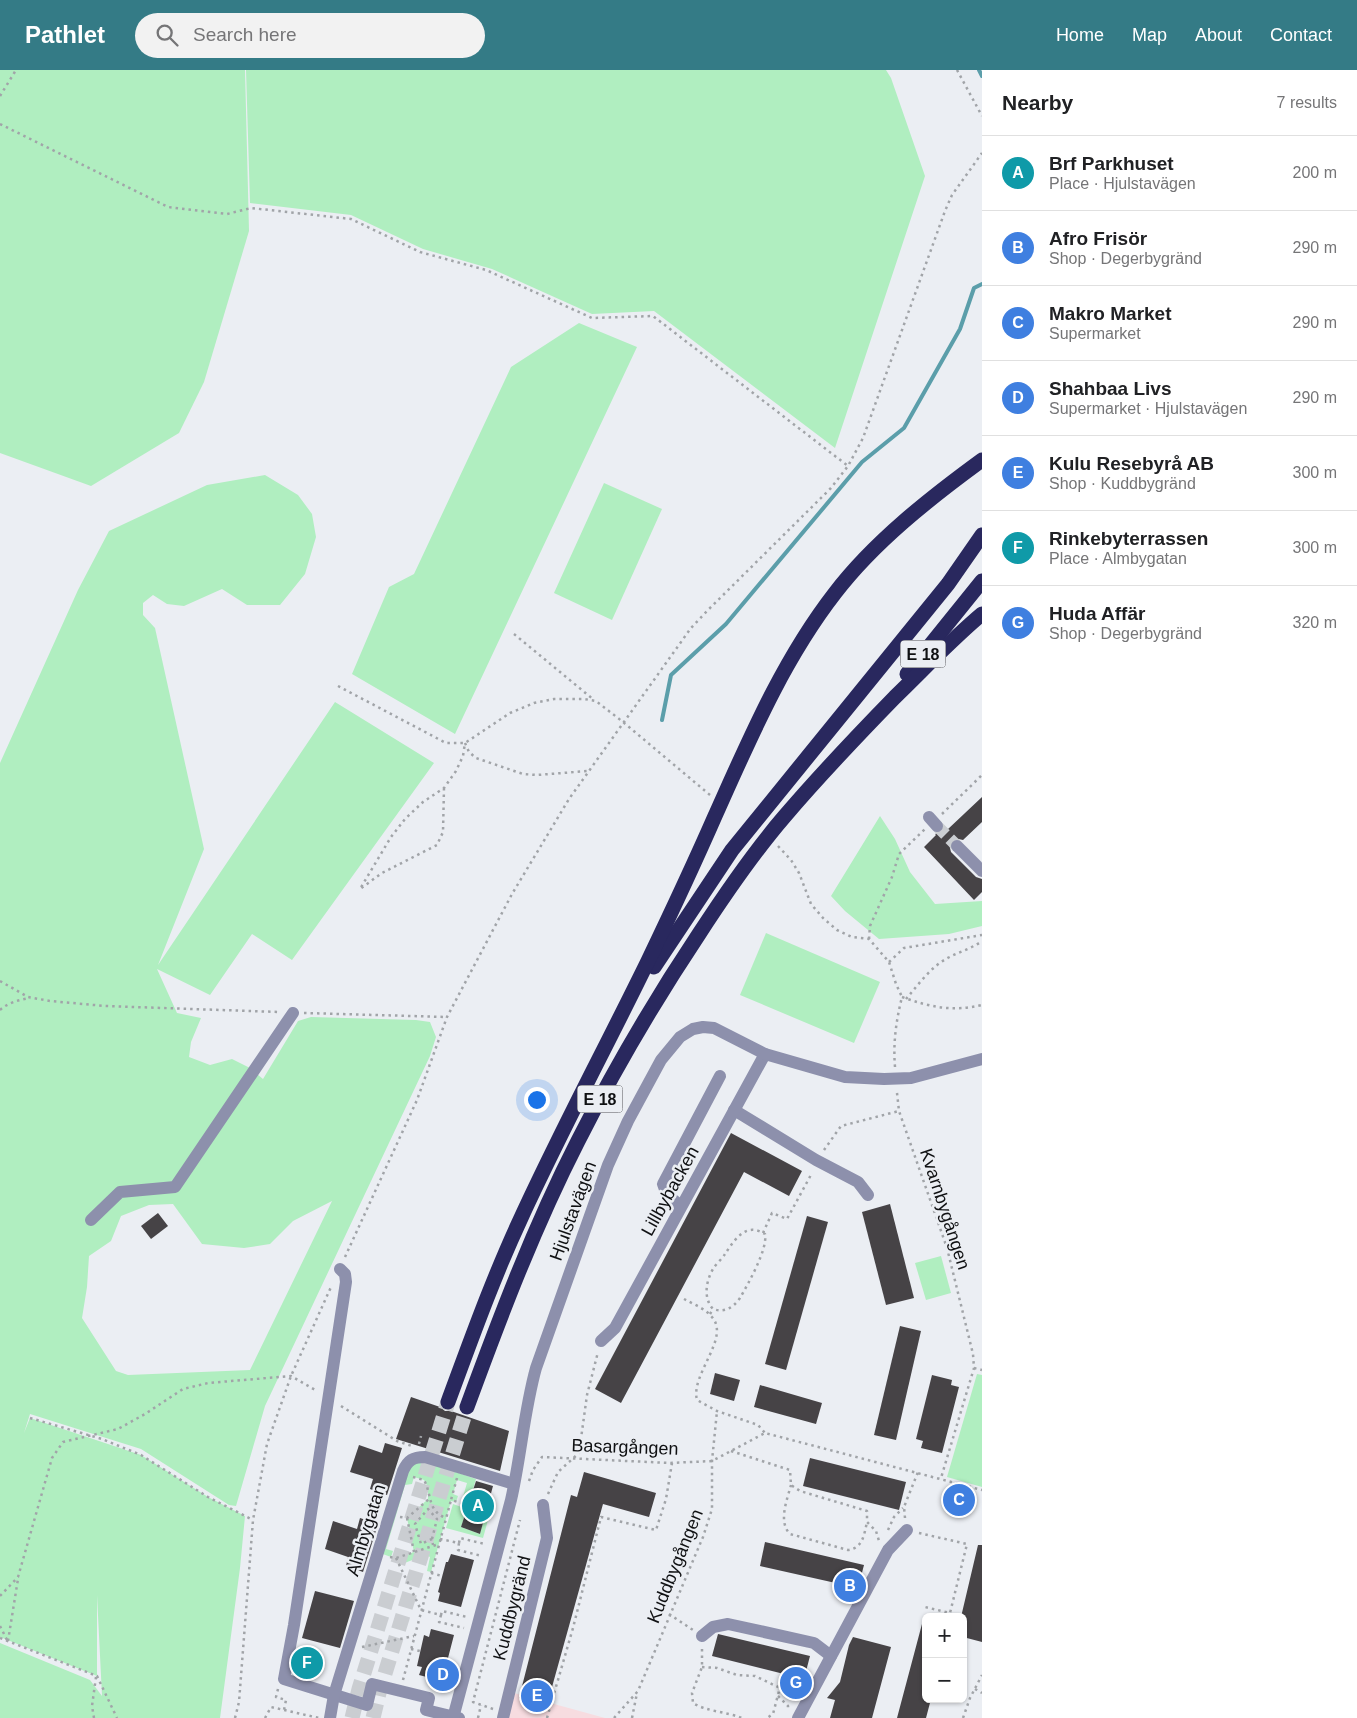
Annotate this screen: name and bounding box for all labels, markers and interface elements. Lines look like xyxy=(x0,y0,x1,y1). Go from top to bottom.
search box xyxy=(135,13,485,58)
text: Pathlet xyxy=(25,21,105,48)
icon: search xyxy=(153,21,181,49)
text: Search here xyxy=(193,24,297,45)
text: Home xyxy=(1056,25,1104,45)
text: Map xyxy=(1132,25,1167,45)
text: About xyxy=(1195,25,1242,45)
text: Contact xyxy=(1270,25,1332,45)
text: Nearby xyxy=(1002,91,1073,114)
text: 7 results xyxy=(1277,94,1337,111)
text: Brf Parkhuset xyxy=(1049,153,1174,174)
text: A xyxy=(1012,164,1024,181)
text: 200 m xyxy=(1293,164,1337,181)
text: Place · Hjulstavägen xyxy=(1049,175,1196,192)
text: Afro Frisör xyxy=(1049,228,1147,249)
text: B xyxy=(1012,239,1024,256)
text: 290 m xyxy=(1293,239,1337,256)
text: Shop · Degerbygränd xyxy=(1049,250,1202,267)
text: Makro Market xyxy=(1049,303,1172,324)
text: C xyxy=(1012,314,1024,331)
text: 290 m xyxy=(1293,314,1337,331)
text: Supermarket xyxy=(1049,325,1141,342)
text: Shahbaa Livs xyxy=(1049,378,1172,399)
text: D xyxy=(1012,389,1024,406)
text: 290 m xyxy=(1293,389,1337,406)
text: Supermarket · Hjulstavägen xyxy=(1049,400,1247,417)
text: Kulu Resebyrå AB xyxy=(1049,453,1214,474)
text: E xyxy=(1013,464,1023,481)
text: 300 m xyxy=(1293,464,1337,481)
text: Shop · Kuddbygränd xyxy=(1049,475,1196,492)
text: Rinkebyterrassen xyxy=(1049,528,1208,549)
text: F xyxy=(1013,539,1023,556)
text: 300 m xyxy=(1293,539,1337,556)
text: Place · Almbygatan xyxy=(1049,550,1187,567)
text: Huda Affär xyxy=(1049,603,1145,624)
text: G xyxy=(1012,614,1024,631)
text: 320 m xyxy=(1293,614,1337,631)
text: Shop · Degerbygränd xyxy=(1049,625,1202,642)
road number: E 18 xyxy=(900,640,946,668)
road number: E 18 xyxy=(578,1086,622,1112)
your location xyxy=(524,1087,550,1113)
street label: Lillbybacken xyxy=(637,1143,703,1239)
street label: Kvarnbygången xyxy=(916,1146,974,1272)
street label: Hjulstavägen xyxy=(546,1159,600,1263)
street label: Basargången xyxy=(571,1435,679,1459)
pin: C xyxy=(943,1481,975,1519)
street label: Almbygatan xyxy=(343,1482,389,1578)
pin: A xyxy=(462,1487,494,1525)
street label: Kuddbygången xyxy=(643,1506,707,1626)
street label: Kuddbygränd xyxy=(489,1554,535,1662)
pin: B xyxy=(834,1567,866,1605)
map controls xyxy=(922,1613,967,1703)
button: + xyxy=(922,1613,967,1658)
pin: F xyxy=(291,1644,323,1682)
pin: D xyxy=(427,1656,459,1694)
button: − xyxy=(922,1658,967,1703)
pin: G xyxy=(780,1664,812,1702)
pin: E xyxy=(521,1677,553,1715)

